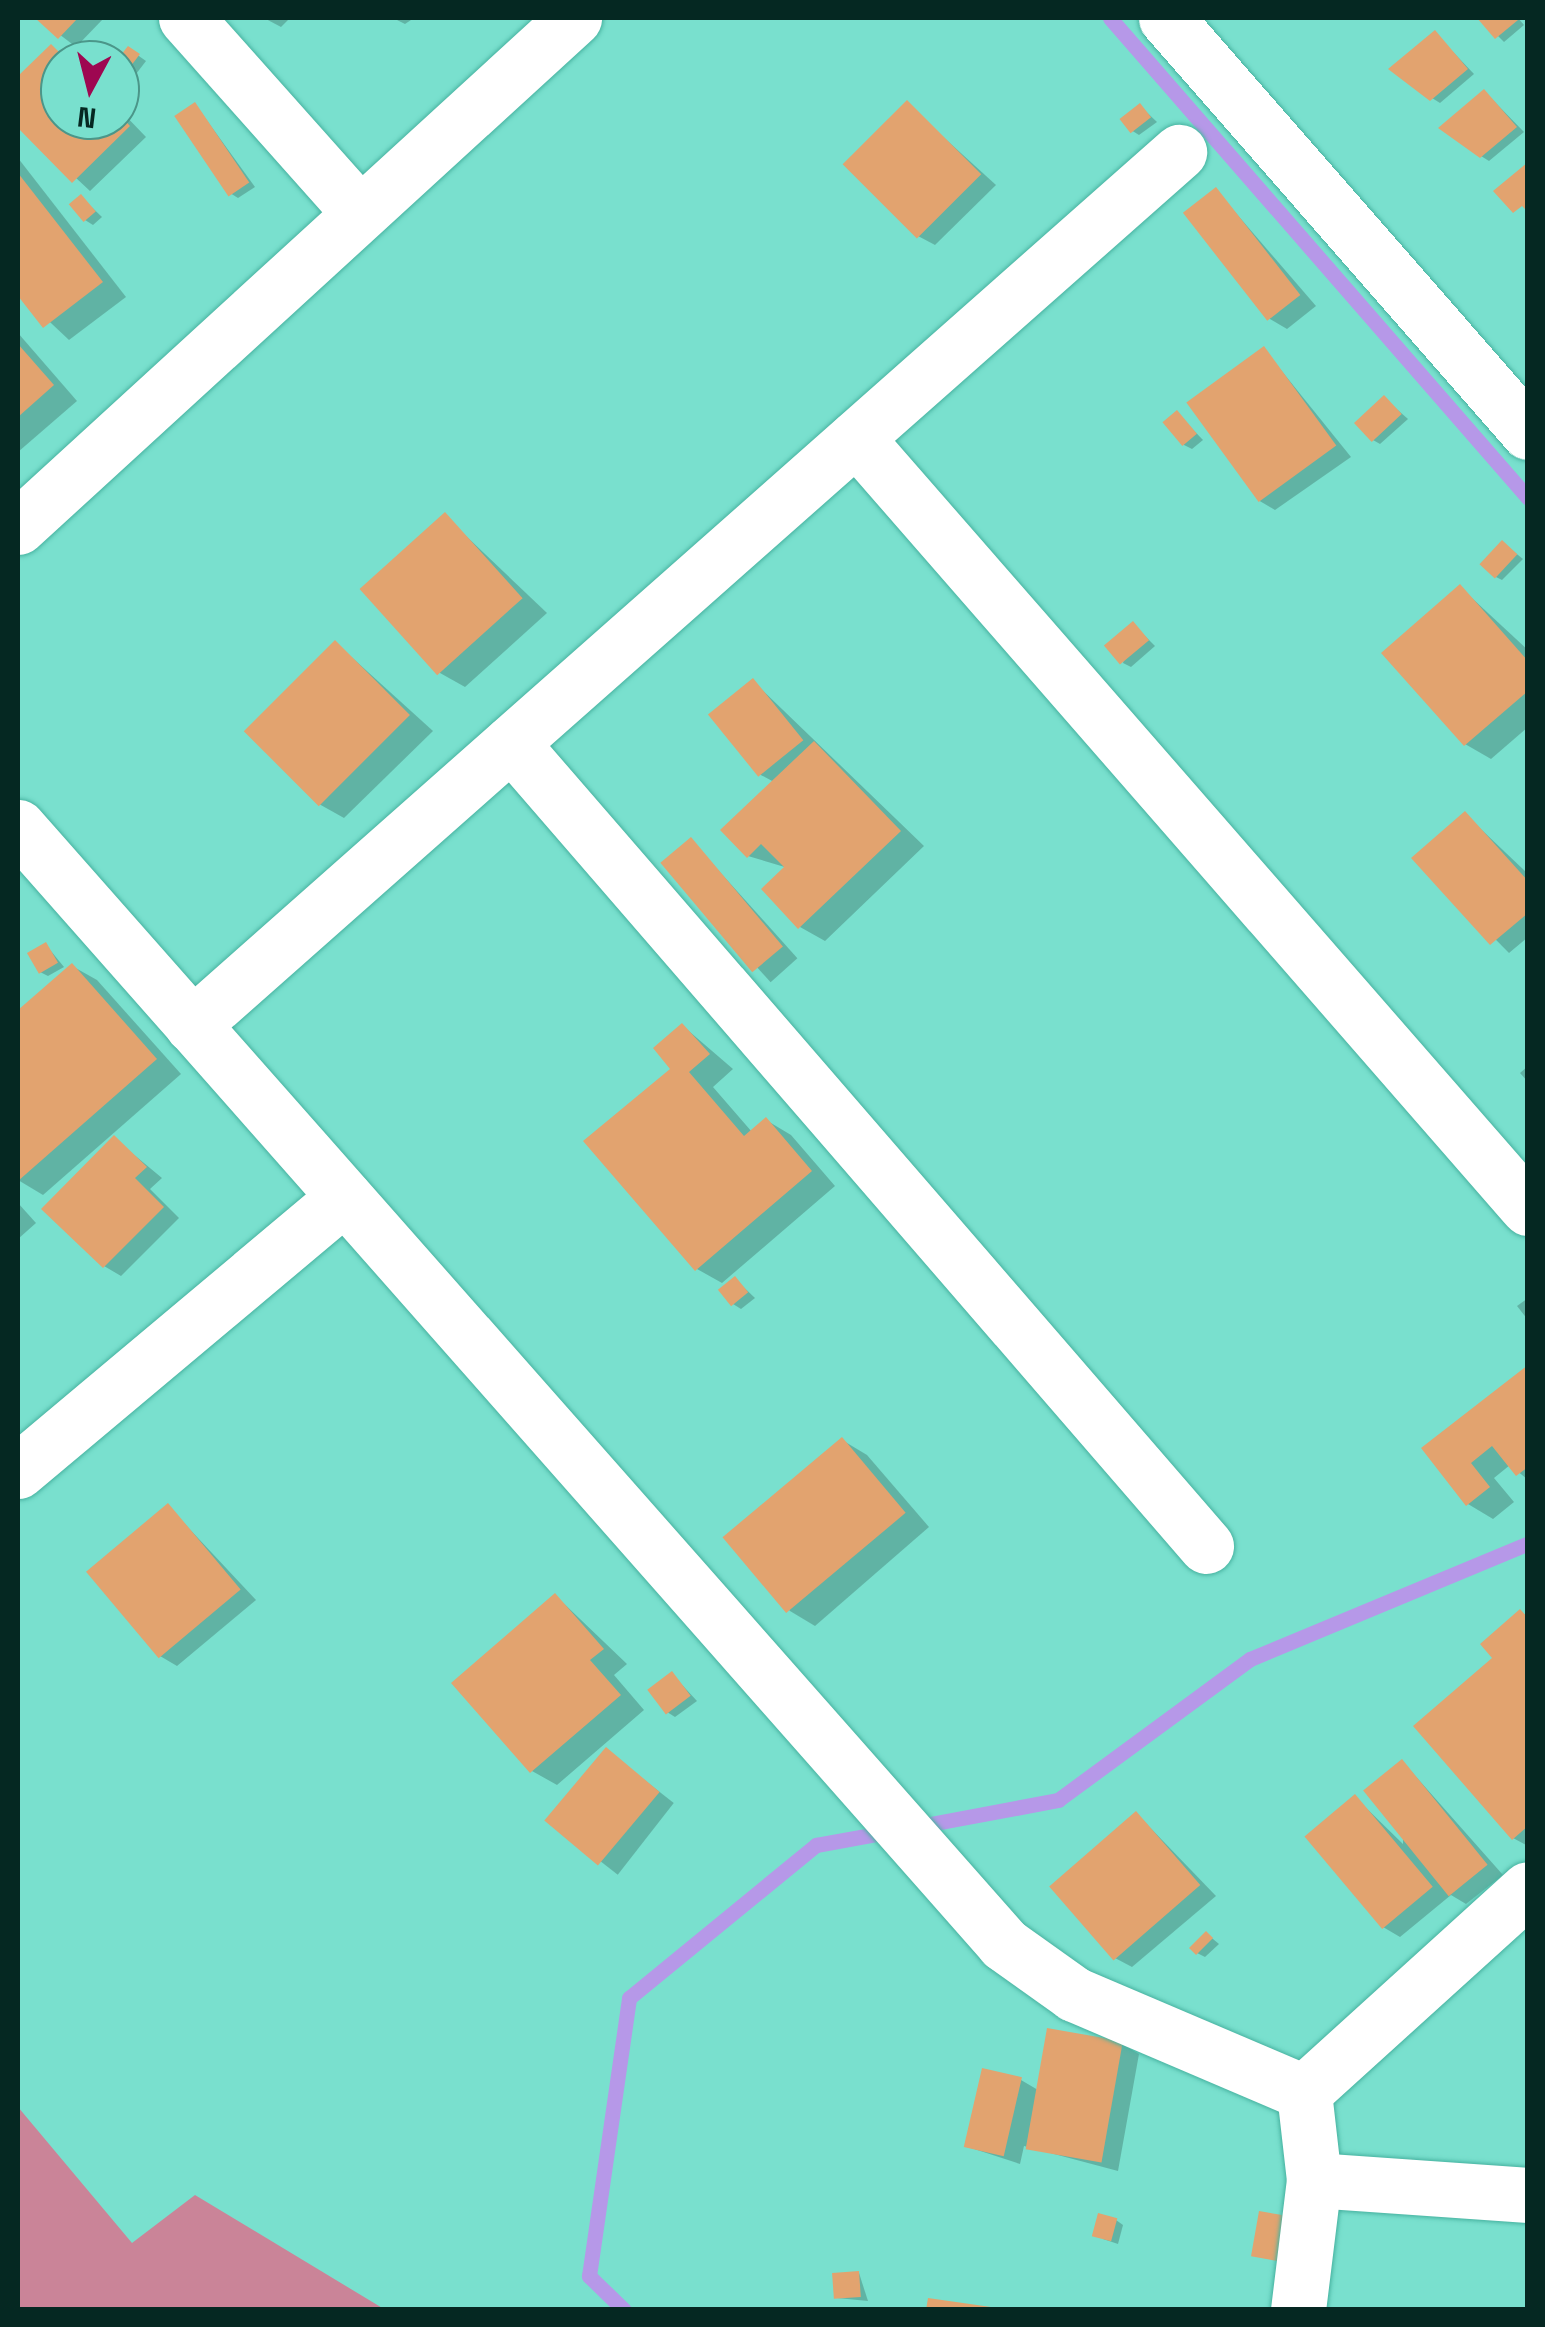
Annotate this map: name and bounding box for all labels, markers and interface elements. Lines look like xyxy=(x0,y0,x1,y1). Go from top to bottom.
north arrow xyxy=(40,40,140,140)
text: N xyxy=(75,99,98,137)

